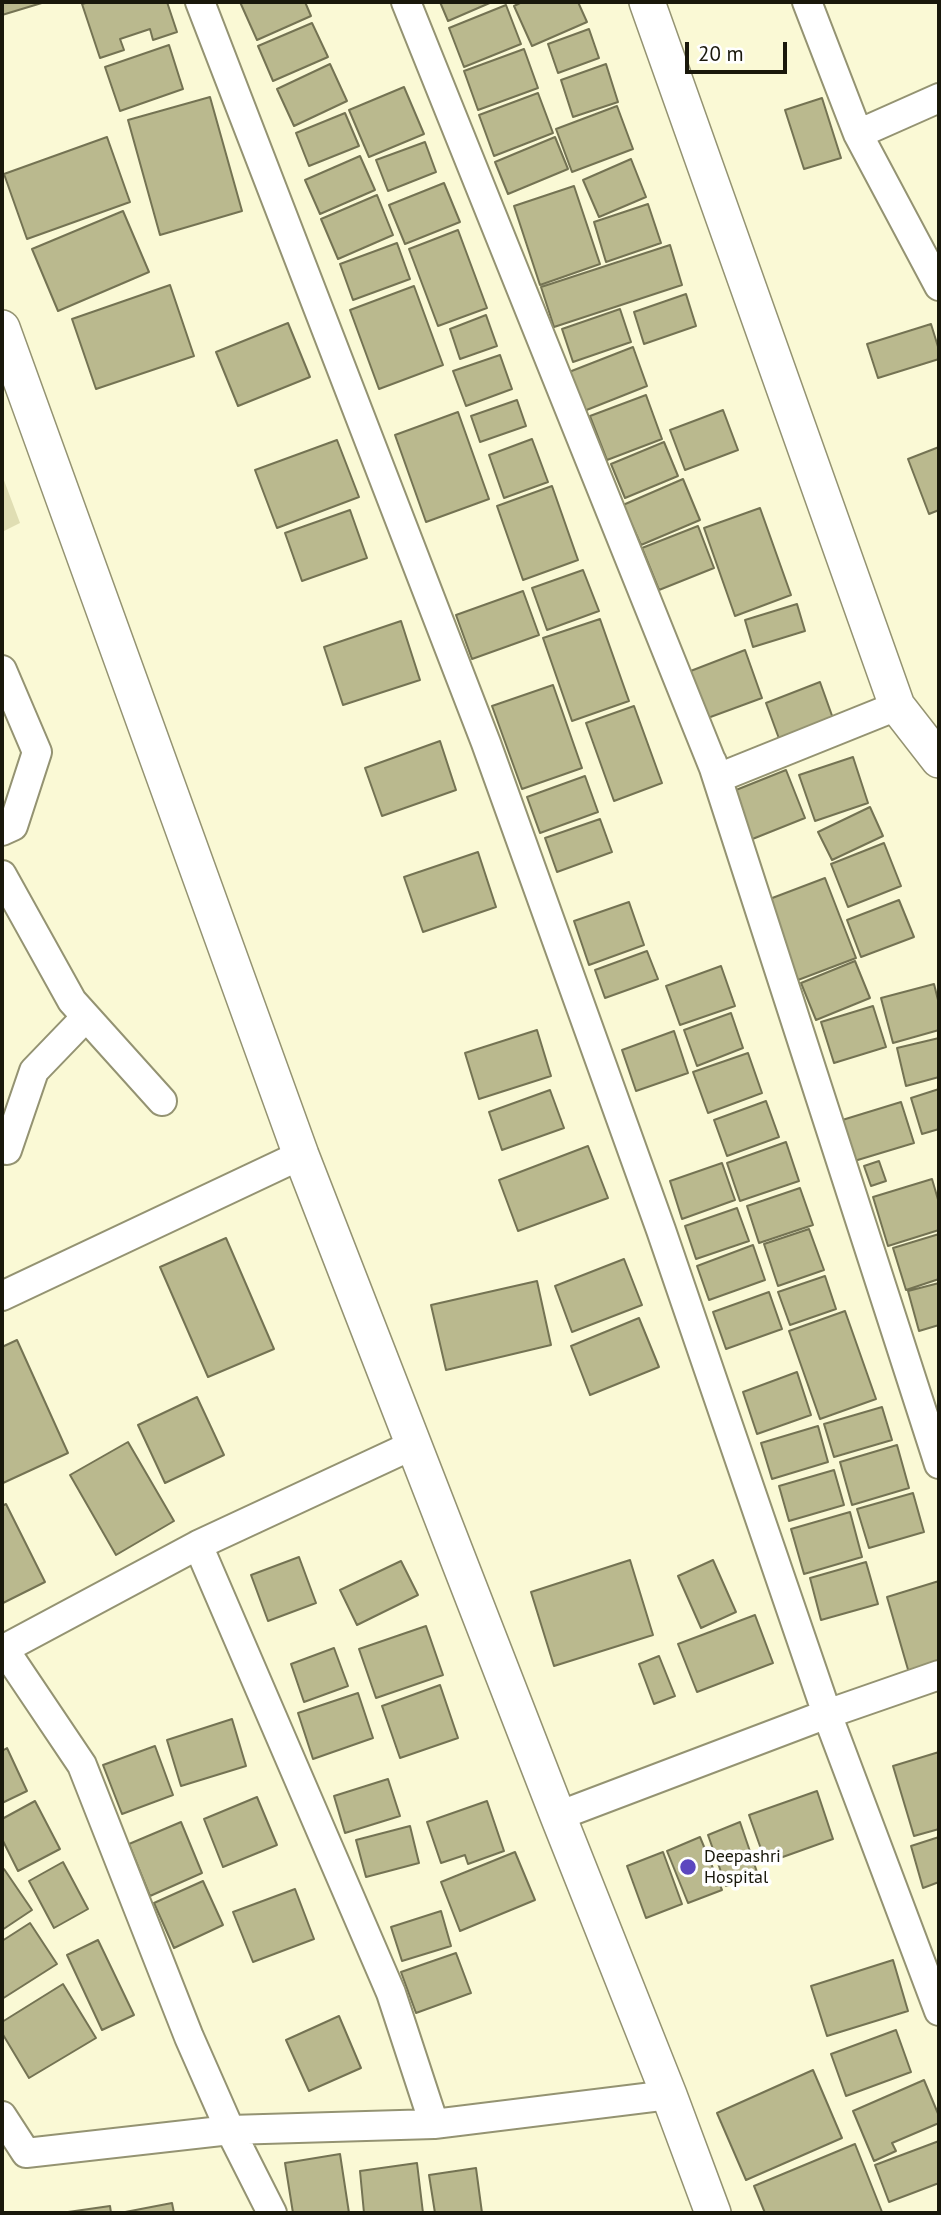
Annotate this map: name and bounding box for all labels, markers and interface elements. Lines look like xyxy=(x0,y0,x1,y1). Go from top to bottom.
scale bar xyxy=(689,28,790,72)
text: 20 m xyxy=(698,40,744,67)
place label: Deepashri Hospital xyxy=(704,1846,781,1888)
marker: Deepashri Hospital xyxy=(678,1857,698,1877)

